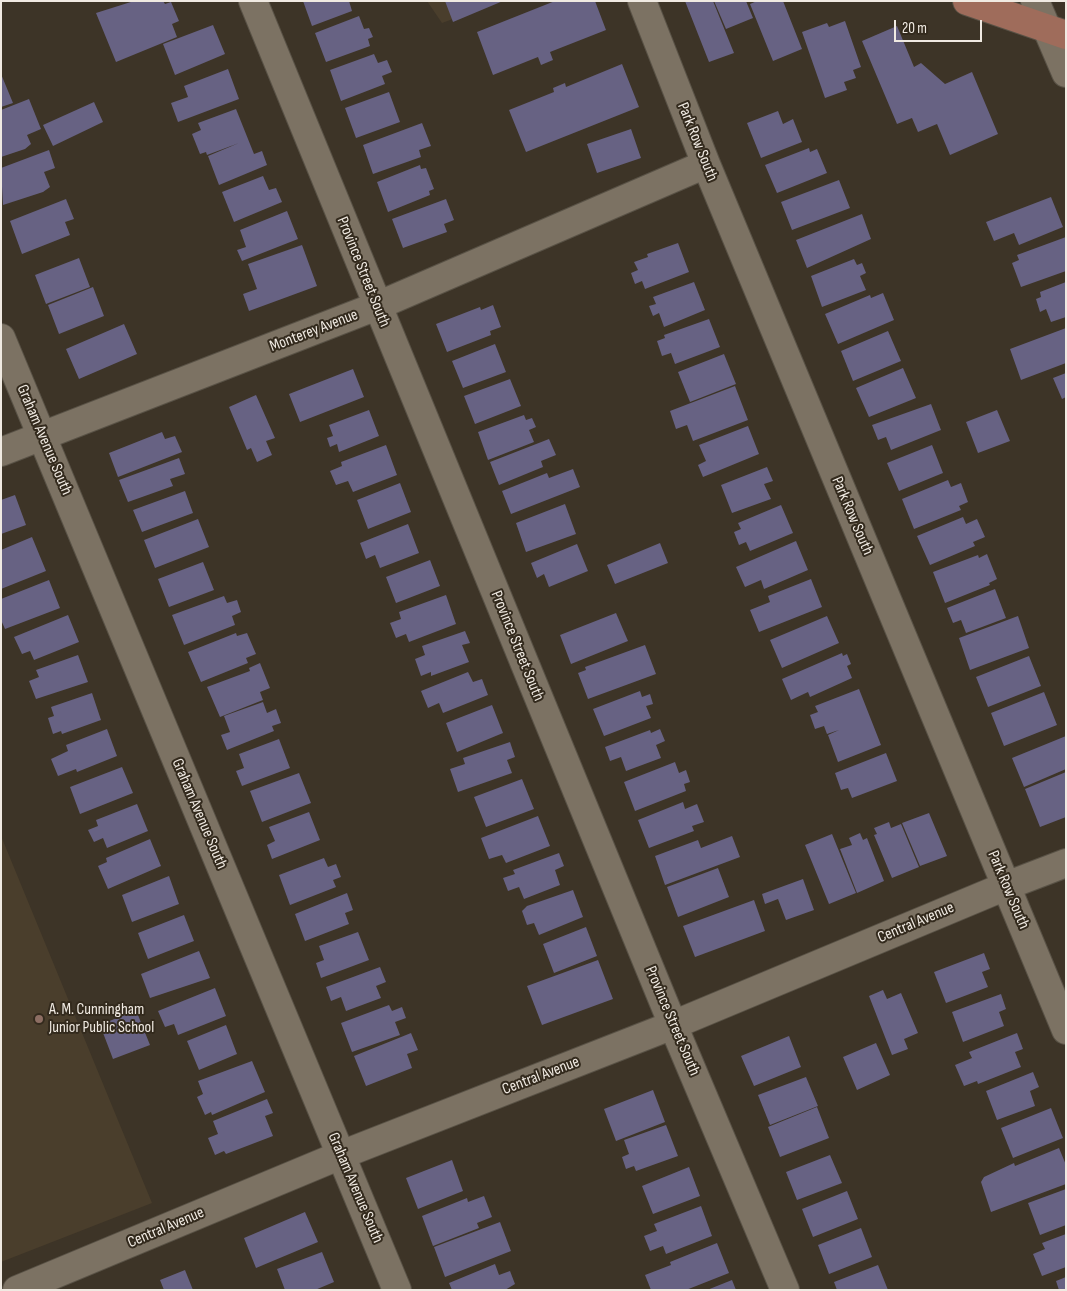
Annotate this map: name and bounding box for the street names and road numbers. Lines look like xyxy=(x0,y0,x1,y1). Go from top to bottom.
street label: Park Row South xyxy=(673,100,721,184)
street label: Province Street South xyxy=(332,214,394,330)
street label: Monterey Avenue xyxy=(267,305,361,357)
street label: Graham Avenue South xyxy=(12,382,76,498)
street label: Park Row South xyxy=(827,474,877,558)
street label: Province Street South xyxy=(486,588,548,704)
street label: Graham Avenue South xyxy=(167,756,231,872)
street label: Park Row South xyxy=(983,848,1033,932)
street label: Central Avenue xyxy=(875,898,957,948)
street label: Province Street South xyxy=(640,963,704,1079)
street label: Central Avenue xyxy=(500,1053,582,1099)
street label: Graham Avenue South xyxy=(323,1130,387,1246)
street label: Central Avenue xyxy=(125,1203,207,1253)

